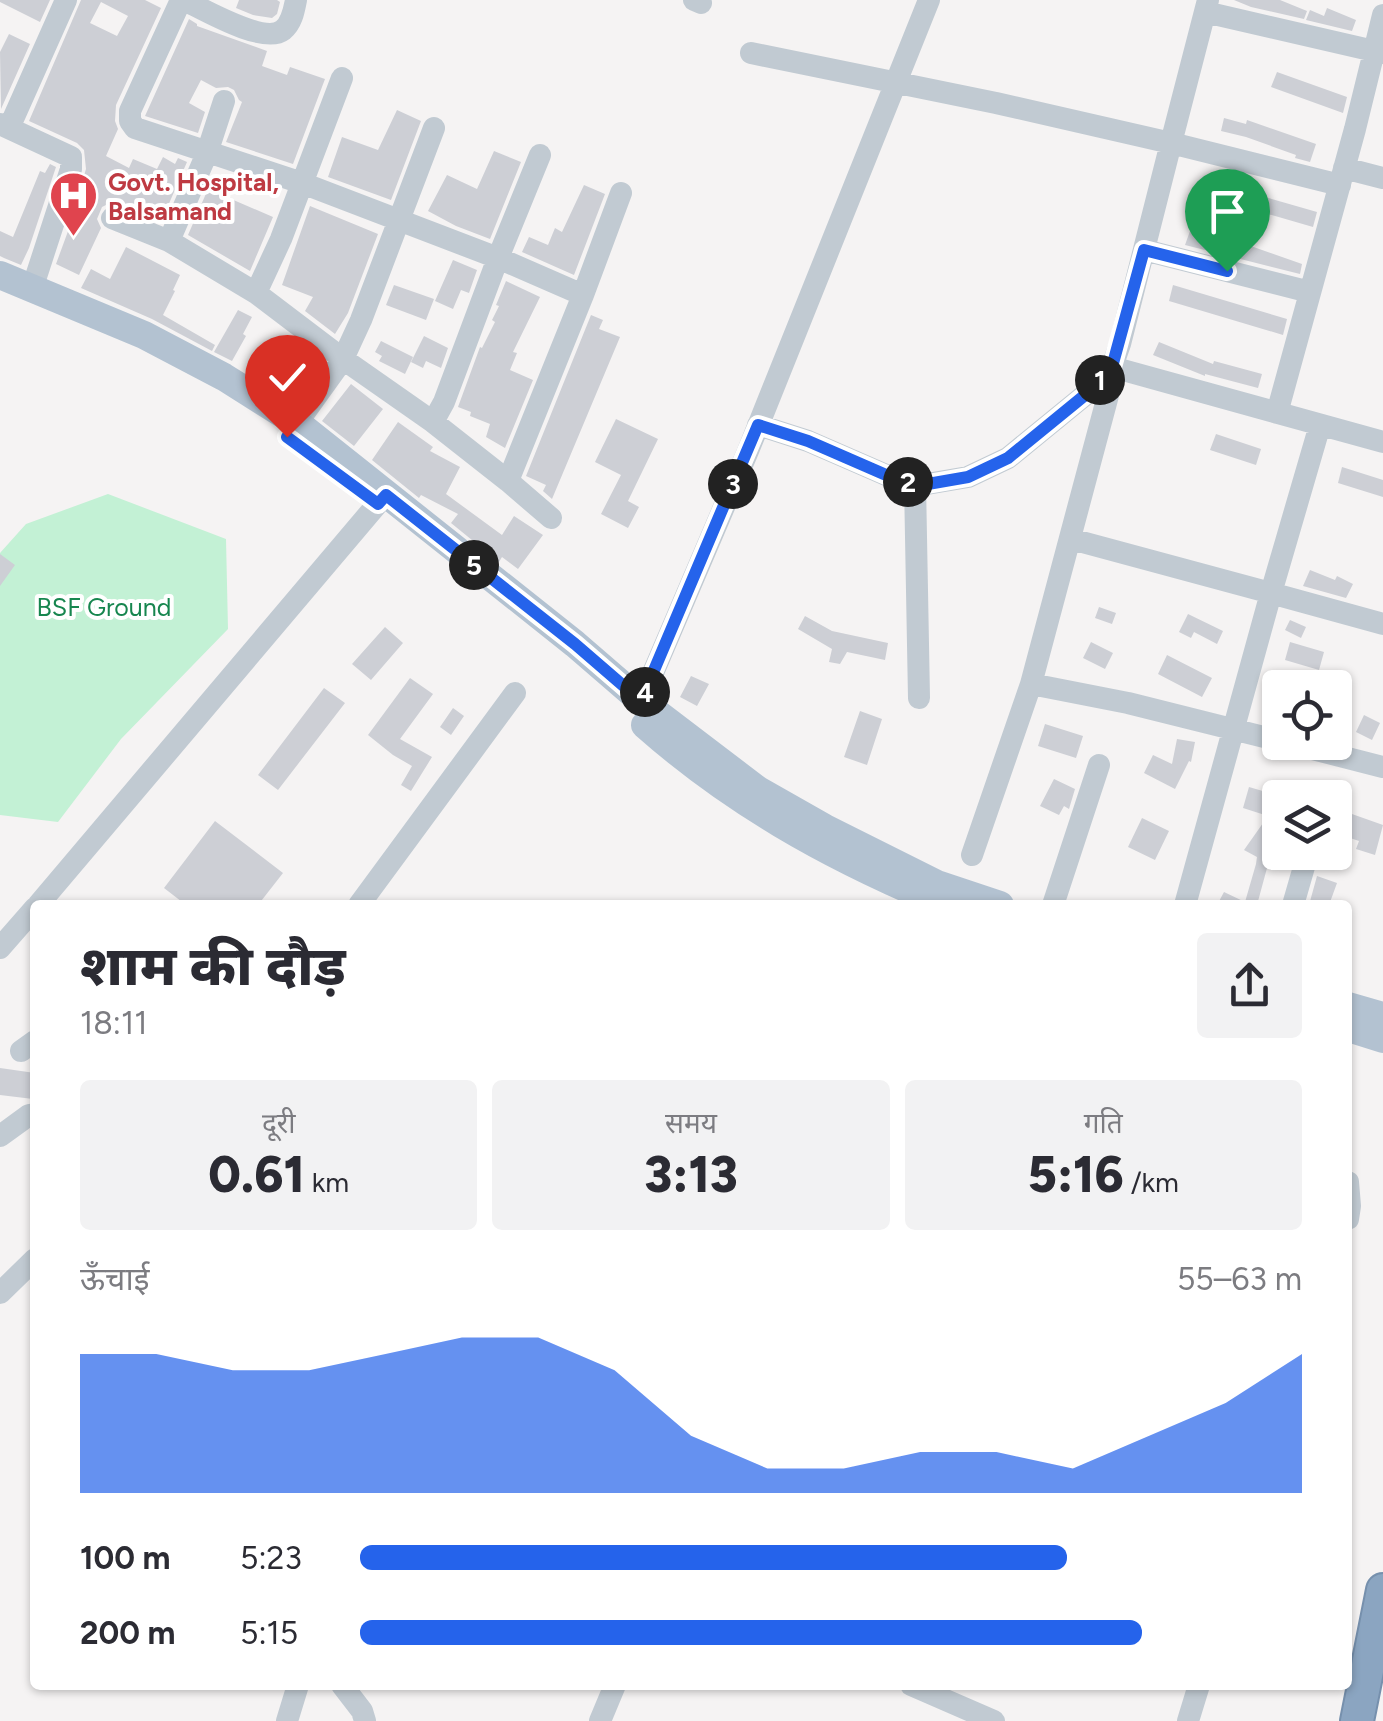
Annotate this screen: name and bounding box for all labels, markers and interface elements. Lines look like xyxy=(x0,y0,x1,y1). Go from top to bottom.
place label: Govt. Hospital, Balsamand xyxy=(108,167,279,226)
pin xyxy=(1185,169,1270,272)
hospital icon: Govt. Hospital, Balsamand xyxy=(47,170,99,238)
icon: arrive xyxy=(1200,184,1255,239)
pin xyxy=(245,335,330,438)
icon: check xyxy=(260,350,315,405)
pin: 1 xyxy=(1075,355,1125,405)
text: 1 xyxy=(1094,363,1106,397)
pin: 2 xyxy=(883,457,933,507)
pin: 3 xyxy=(708,459,758,509)
text: 2 xyxy=(900,465,916,499)
text: 3 xyxy=(725,467,741,501)
pin: 5 xyxy=(449,540,499,590)
text: 5 xyxy=(466,548,482,582)
park label: BSF Ground xyxy=(37,592,171,622)
pin: 4 xyxy=(620,667,670,717)
map controls xyxy=(1262,670,1352,870)
button: locate xyxy=(1262,670,1352,760)
text: 4 xyxy=(636,675,654,709)
button: layers xyxy=(1262,780,1352,870)
text: शाम की दौड़ xyxy=(80,933,346,999)
button: share xyxy=(1197,933,1302,1038)
text: 18:11 xyxy=(80,1004,147,1042)
text: दूरी xyxy=(262,1106,295,1140)
text: समय xyxy=(665,1106,717,1140)
text: गति xyxy=(1084,1106,1123,1140)
text: 0.61 xyxy=(208,1144,305,1205)
text: 3:13 xyxy=(644,1144,738,1205)
text: 5:16 xyxy=(1028,1144,1124,1205)
text: km xyxy=(305,1165,349,1199)
text: /km xyxy=(1124,1165,1179,1199)
text: ऊँचाई xyxy=(80,1260,149,1298)
text: 55–63 m xyxy=(1177,1260,1302,1298)
text: 100 m xyxy=(80,1539,171,1577)
text: 5:23 xyxy=(240,1539,302,1577)
text: 200 m xyxy=(80,1614,176,1652)
text: 5:15 xyxy=(240,1614,298,1652)

